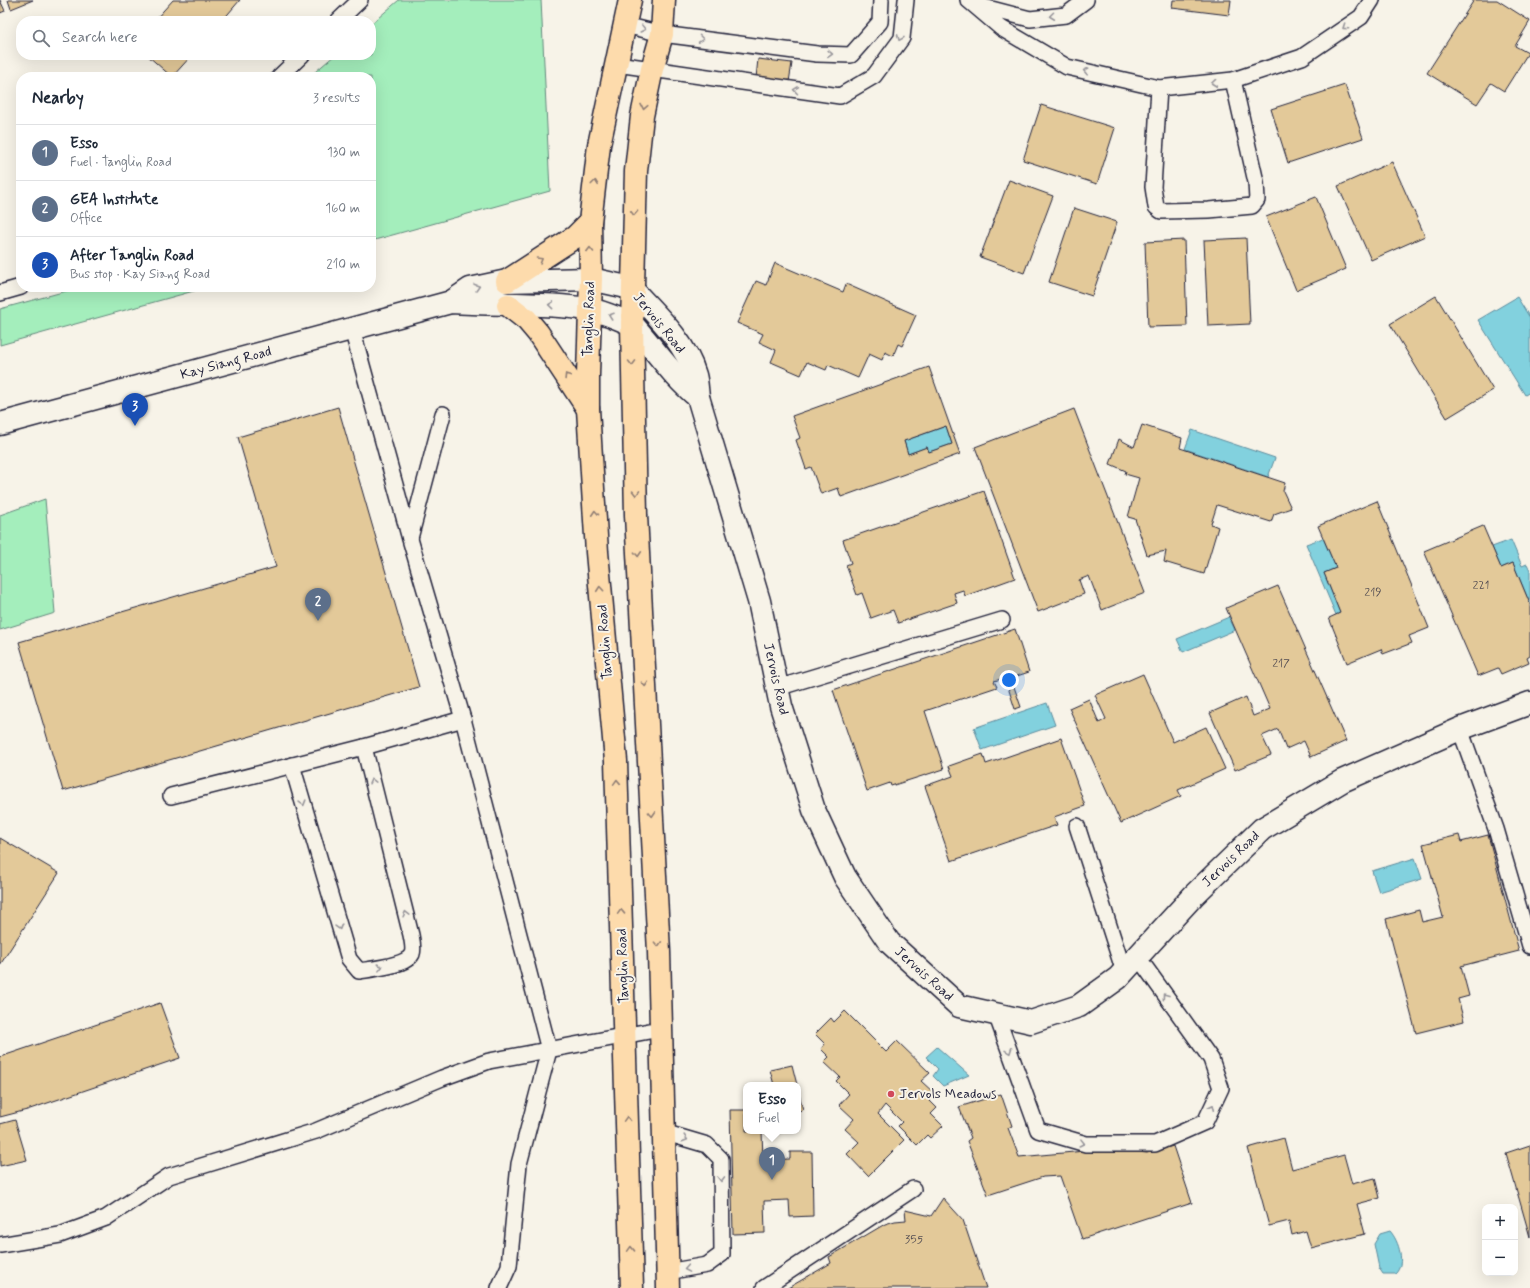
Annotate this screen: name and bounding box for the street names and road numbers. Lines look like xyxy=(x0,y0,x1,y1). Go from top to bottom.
street label: Tanglin Road xyxy=(579,281,600,357)
street label: Jervois Road xyxy=(629,289,689,357)
street label: Kay Siang Road xyxy=(178,342,274,386)
street label: Tanglin Road xyxy=(593,604,618,680)
street label: Jervois Road xyxy=(759,641,793,717)
street label: Jervois Road xyxy=(1198,827,1264,891)
street label: Tanglin Road xyxy=(613,928,634,1004)
street label: Jervois Road xyxy=(891,943,957,1005)

